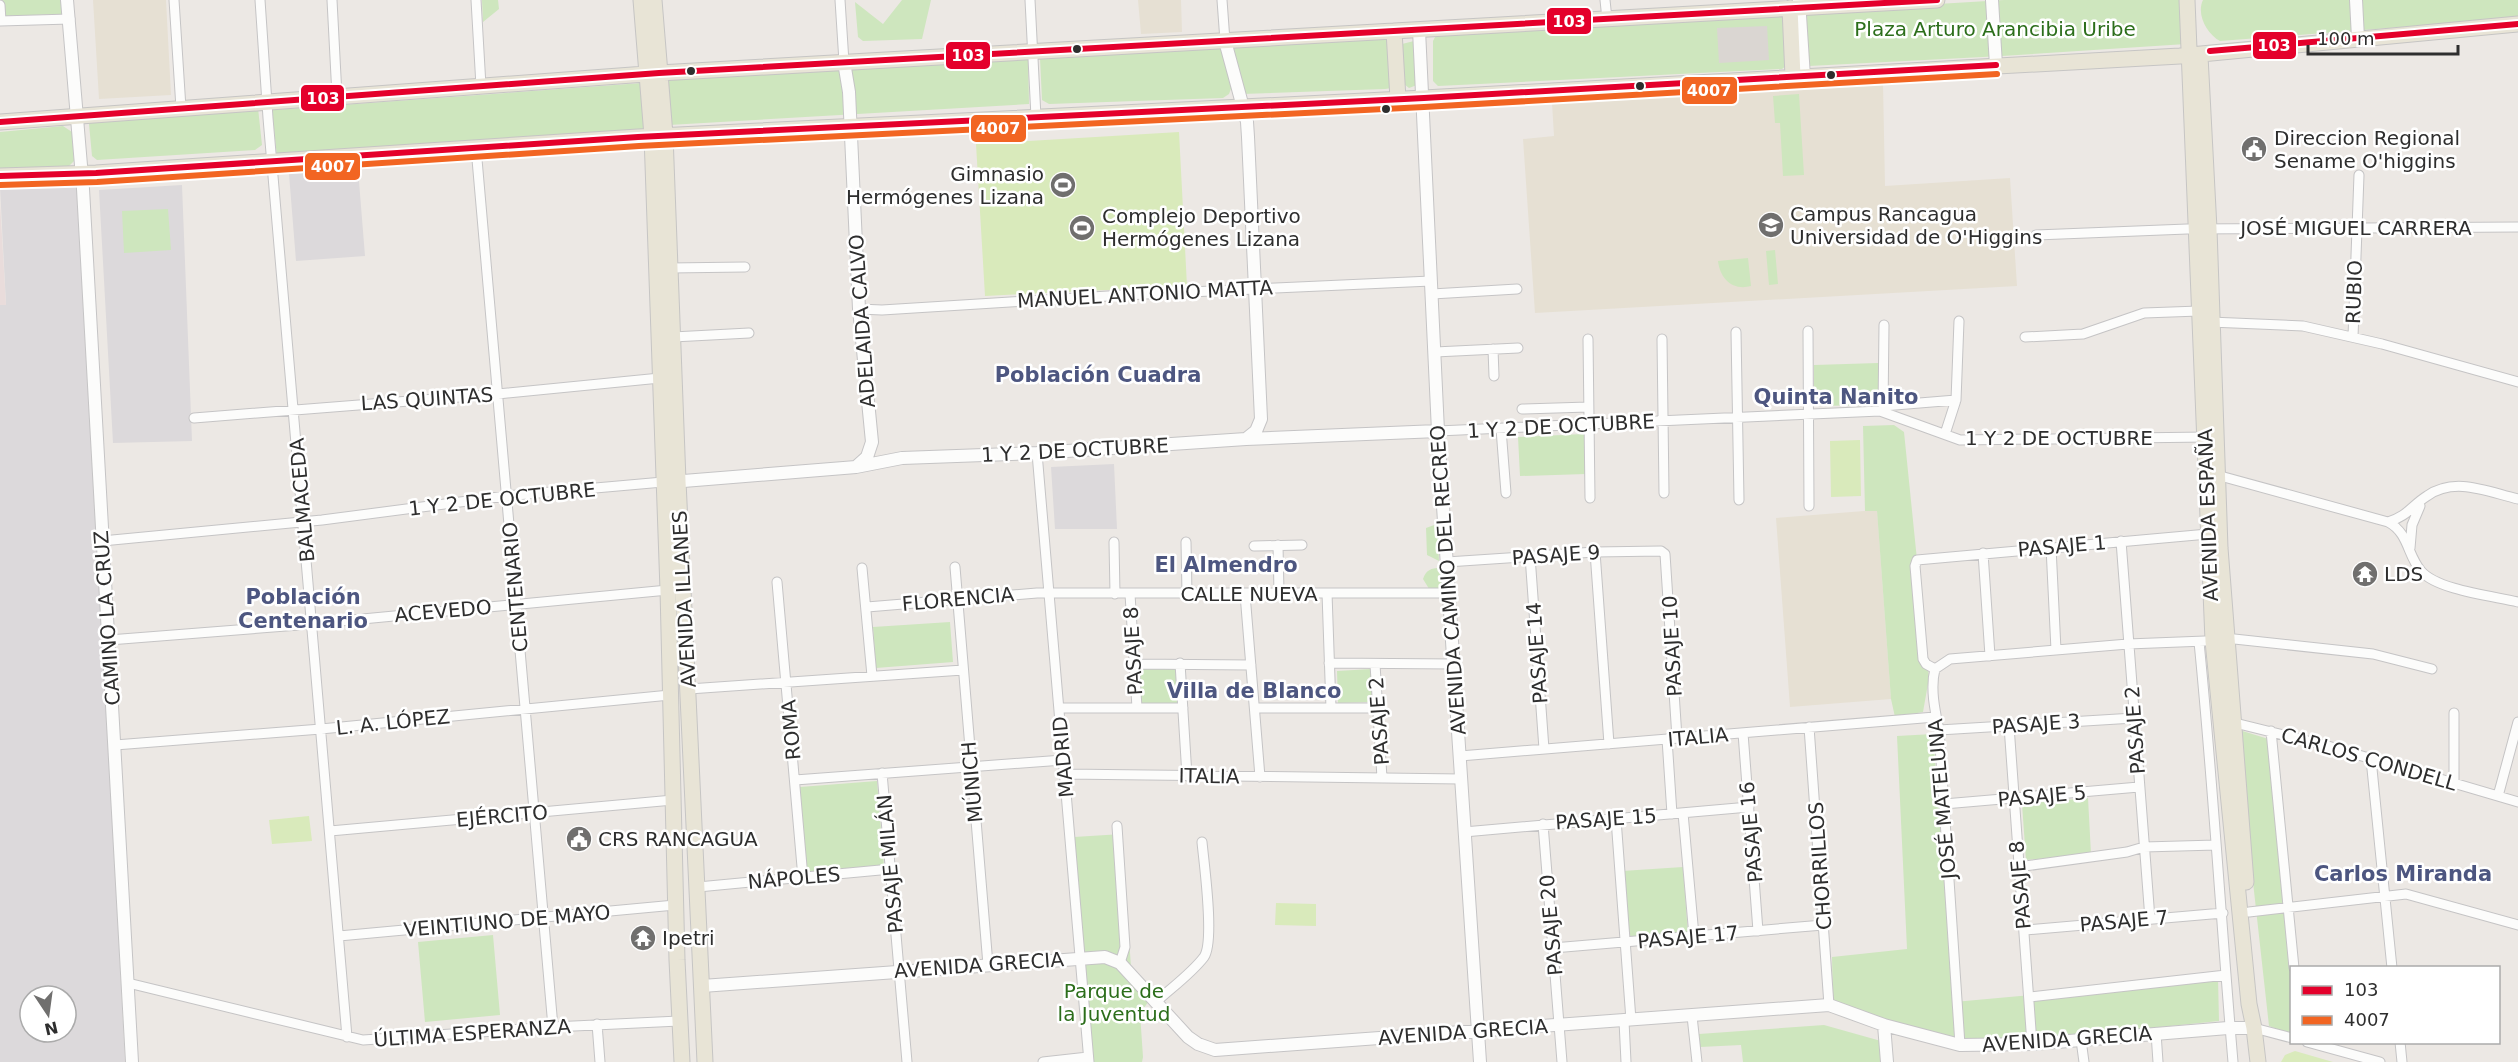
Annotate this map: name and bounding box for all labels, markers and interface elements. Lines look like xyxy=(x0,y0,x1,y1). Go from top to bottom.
line badge: 103 xyxy=(1546,7,1592,35)
text: 103 xyxy=(1552,12,1586,31)
park label: Plaza Arturo Arancibia Uribe xyxy=(1854,17,2136,41)
scale bar xyxy=(2308,18,2458,56)
text: 100 m xyxy=(2317,28,2375,49)
line badge: 103 xyxy=(2252,31,2297,60)
text: 103 xyxy=(2257,36,2291,55)
line badge: 103 xyxy=(945,41,991,70)
unlabelled marker xyxy=(1071,43,1083,55)
text: 103 xyxy=(951,46,985,65)
unlabelled marker xyxy=(685,65,697,77)
unlabelled marker xyxy=(1825,69,1837,81)
line badge: 4007 xyxy=(1681,76,1738,105)
unlabelled marker xyxy=(1634,80,1646,92)
text: 4007 xyxy=(1687,81,1731,100)
line badge: 103 xyxy=(300,84,345,112)
text: 103 xyxy=(306,89,340,108)
unlabelled marker xyxy=(1380,103,1392,115)
line badge: 4007 xyxy=(970,114,1027,143)
text: 4007 xyxy=(976,119,1020,138)
place label: Direccion Regional Sename O'higgins xyxy=(2274,126,2460,173)
public building icon: Direccion Regional Sename O'higgins xyxy=(2239,134,2269,164)
line badge: 4007 xyxy=(304,152,361,181)
text: 4007 xyxy=(311,157,355,176)
place label: Gimnasio Hermógenes Lizana xyxy=(846,162,1044,209)
sports icon: Gimnasio Hermógenes Lizana xyxy=(1048,170,1078,200)
place label: Campus Rancagua Universidad de O'Higgins xyxy=(1790,202,2042,249)
place label: Complejo Deportivo Hermógenes Lizana xyxy=(1102,204,1301,251)
school or university icon: Campus Rancagua Universidad de O'Higgins xyxy=(1756,210,1786,240)
sports icon: Complejo Deportivo Hermógenes Lizana xyxy=(1067,213,1097,243)
street label: JOSÉ MIGUEL CARRERA xyxy=(2238,216,2472,240)
street label: ADELAIDA CALVO xyxy=(844,234,880,408)
street label: RUBIO xyxy=(2341,260,2367,324)
street label: MANUEL ANTONIO MATTA xyxy=(1017,275,1274,313)
district label: Población Cuadra xyxy=(995,363,1201,387)
street label: LAS QUINTAS xyxy=(360,382,494,416)
district label: Quinta Nanito xyxy=(1754,385,1918,409)
street label: 1 Y 2 DE OCTUBRE xyxy=(1467,409,1655,443)
street label: AVENIDA CAMINO DEL RECREO xyxy=(1425,424,1471,736)
street label: 1 Y 2 DE OCTUBRE xyxy=(1965,426,2153,450)
street label: AVENIDA ESPAÑA xyxy=(2193,428,2223,602)
street label: 1 Y 2 DE OCTUBRE xyxy=(981,433,1169,467)
street label: BALMACEDA xyxy=(285,437,319,563)
street label: 1 Y 2 DE OCTUBRE xyxy=(407,477,597,521)
street label: AVENIDA ILLANES xyxy=(667,510,701,688)
street label: CENTENARIO xyxy=(497,521,533,653)
street label: CAMINO LA CRUZ xyxy=(89,530,125,706)
street label: PASAJE 1 xyxy=(2017,530,2107,562)
street label: PASAJE 9 xyxy=(1511,540,1601,570)
district label: El Almendro xyxy=(1154,553,1298,577)
temple icon: LDS xyxy=(2350,559,2380,589)
place label: LDS xyxy=(2384,562,2423,586)
street label: FLORENCIA xyxy=(901,582,1016,616)
street label: CALLE NUEVA xyxy=(1180,582,1318,606)
district label: Población Centenario xyxy=(238,585,368,633)
street label: ACEVEDO xyxy=(393,595,493,627)
street label: PASAJE 10 xyxy=(1657,595,1687,697)
street label: PASAJE 14 xyxy=(1521,602,1553,704)
street label: PASAJE 8 xyxy=(1119,606,1147,696)
street label: PASAJE 2 xyxy=(1364,676,1394,766)
district label: Villa de Blanco xyxy=(1167,679,1341,703)
street label: PASAJE 2 xyxy=(2120,685,2150,775)
street label: ROMA xyxy=(776,698,806,761)
street label: L. A. LÓPEZ xyxy=(335,704,451,740)
street label: PASAJE 3 xyxy=(1991,709,2081,739)
street label: MADRID xyxy=(1047,715,1079,799)
street label: JOSÉ MATELUNA xyxy=(1923,717,1961,882)
street label: ITALIA xyxy=(1667,722,1730,752)
street label: CARLOS CONDELL xyxy=(2278,722,2460,796)
street label: MÚNICH xyxy=(956,740,988,824)
street label: ITALIA xyxy=(1178,763,1240,789)
street label: PASAJE 16 xyxy=(1735,780,1767,884)
street label: PASAJE 5 xyxy=(1997,780,2087,812)
street label: PASAJE MILÁN xyxy=(872,793,908,935)
street label: EJÉRCITO xyxy=(455,800,549,832)
street label: CHORRILLOS xyxy=(1804,801,1836,931)
street label: PASAJE 15 xyxy=(1555,803,1657,835)
public building icon: CRS RANCAGUA xyxy=(564,824,594,854)
place label: CRS RANCAGUA xyxy=(598,827,758,851)
street label: PASAJE 8 xyxy=(2004,840,2036,930)
street label: NÁPOLES xyxy=(747,862,841,894)
district label: Carlos Miranda xyxy=(2314,862,2492,886)
street label: PASAJE 20 xyxy=(1535,873,1567,977)
street label: VEINTIUNO DE MAYO xyxy=(403,900,611,942)
street label: PASAJE 7 xyxy=(2079,905,2169,937)
street label: PASAJE 17 xyxy=(1636,921,1740,953)
temple icon: Ipetri xyxy=(628,923,658,953)
place label: Ipetri xyxy=(662,926,715,950)
street label: AVENIDA GRECIA xyxy=(893,947,1065,983)
legend xyxy=(2290,966,2500,1044)
park label: Parque de la Juventud xyxy=(1058,979,1170,1026)
text: 103 xyxy=(2344,979,2378,1000)
north arrow xyxy=(18,984,78,1044)
text: 4007 xyxy=(2344,1009,2390,1030)
street label: ÚLTIMA ESPERANZA xyxy=(373,1014,572,1052)
street label: AVENIDA GRECIA xyxy=(1377,1014,1549,1050)
text: N xyxy=(43,1017,60,1039)
street label: AVENIDA GRECIA xyxy=(1981,1021,2153,1057)

